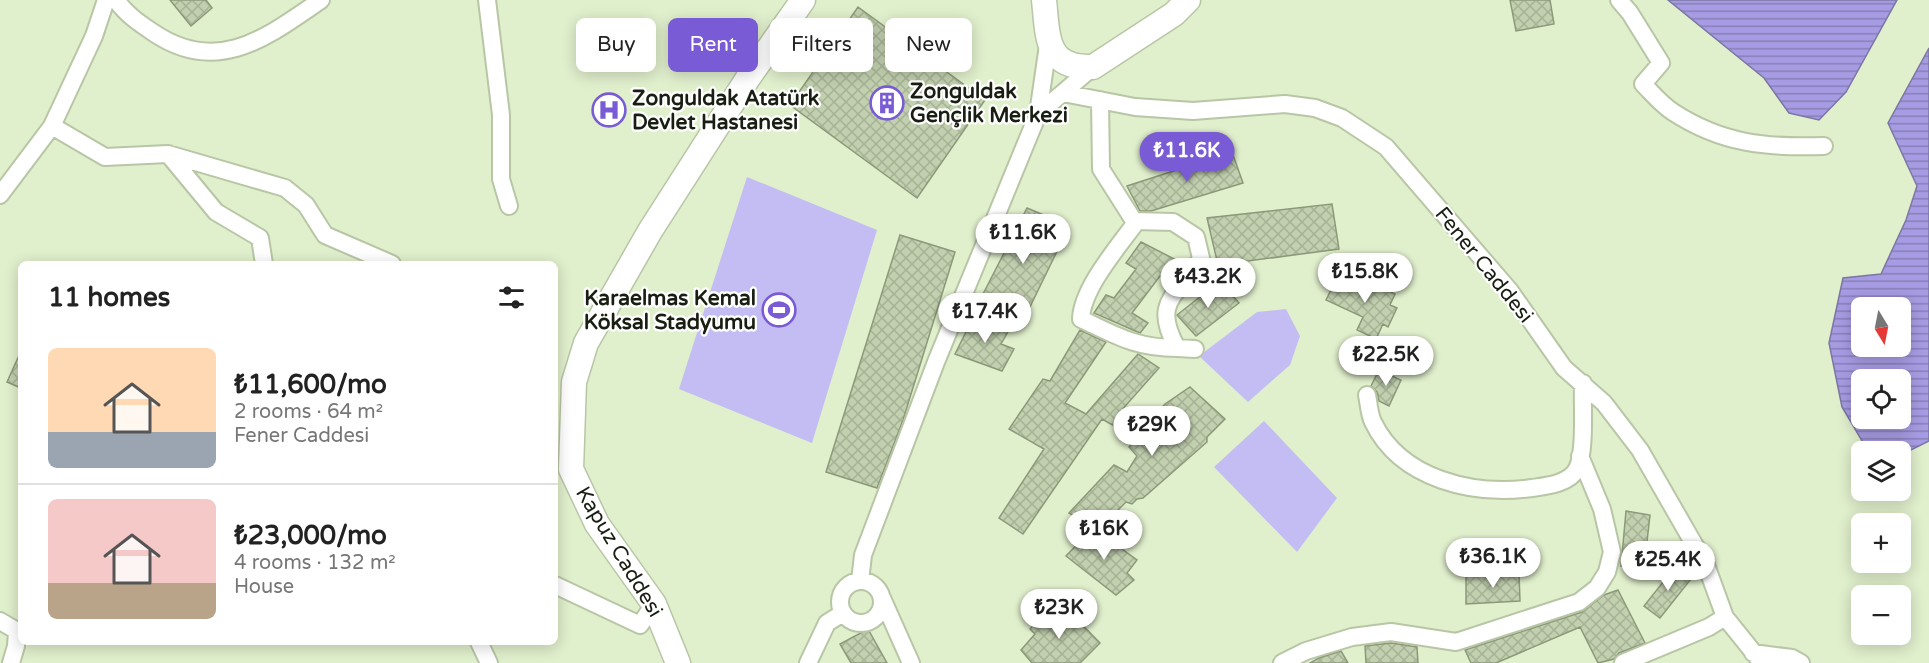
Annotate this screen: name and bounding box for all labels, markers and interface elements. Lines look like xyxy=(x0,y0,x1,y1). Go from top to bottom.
chip: Buy xyxy=(576,18,656,72)
chip: Rent xyxy=(668,18,758,72)
chip: Filters xyxy=(770,18,873,72)
chip: New xyxy=(885,18,972,72)
place label: Zonguldak Gençlik Merkezi xyxy=(910,79,1068,128)
building icon: Zonguldak Gençlik Merkezi xyxy=(869,85,905,121)
place label: Zonguldak Atatürk Devlet Hastanesi xyxy=(632,86,820,135)
hospital icon: Zonguldak Atatürk Devlet Hastanesi xyxy=(591,92,627,128)
pin: ₺11.6K xyxy=(1138,132,1236,183)
text: ₺11.6K xyxy=(1154,139,1220,163)
street label: Fener Caddesi xyxy=(1430,202,1538,328)
pin: ₺11.6K xyxy=(974,214,1072,265)
text: ₺11.6K xyxy=(990,221,1056,245)
pin: ₺15.8K xyxy=(1316,253,1414,304)
pin: ₺43.2K xyxy=(1159,258,1257,309)
text: ₺15.8K xyxy=(1332,260,1398,284)
text: ₺43.2K xyxy=(1175,265,1241,289)
icon: filters xyxy=(495,281,528,314)
text: 11 homes xyxy=(48,282,170,313)
place label: Karaelmas Kemal Köksal Stadyumu xyxy=(584,286,756,335)
sports icon: Karaelmas Kemal Köksal Stadyumu xyxy=(761,292,797,328)
pin: ₺17.4K xyxy=(936,293,1034,344)
north arrow xyxy=(1851,297,1911,357)
map controls xyxy=(1851,297,1911,645)
text: ₺17.4K xyxy=(952,300,1018,324)
pin: ₺22.5K xyxy=(1337,336,1435,387)
text: ₺22.5K xyxy=(1353,343,1419,367)
text: ₺11,600/mo xyxy=(234,369,387,400)
button: locate xyxy=(1851,369,1911,429)
icon: home xyxy=(96,372,168,444)
text: 2 rooms · 64 m² xyxy=(234,400,383,424)
pin: ₺29K xyxy=(1116,406,1188,457)
text: ₺29K xyxy=(1127,413,1177,437)
text: Fener Caddesi xyxy=(234,424,369,448)
button: layers xyxy=(1851,441,1911,501)
street label: Kapuz Caddesi xyxy=(570,482,668,622)
pin: ₺16K xyxy=(1068,510,1140,561)
button: + xyxy=(1851,513,1911,573)
text: ₺16K xyxy=(1079,517,1129,541)
text: ₺23,000/mo xyxy=(234,520,387,551)
icon: home xyxy=(96,523,168,595)
pin: ₺36.1K xyxy=(1444,538,1542,589)
pin: ₺25.4K xyxy=(1619,541,1717,592)
text: ₺36.1K xyxy=(1460,545,1526,569)
text: ₺25.4K xyxy=(1635,548,1701,572)
text: 4 rooms · 132 m² xyxy=(234,551,396,575)
text: House xyxy=(234,575,294,599)
button: − xyxy=(1851,585,1911,645)
pin: ₺23K xyxy=(1023,589,1095,640)
text: ₺23K xyxy=(1034,596,1084,620)

